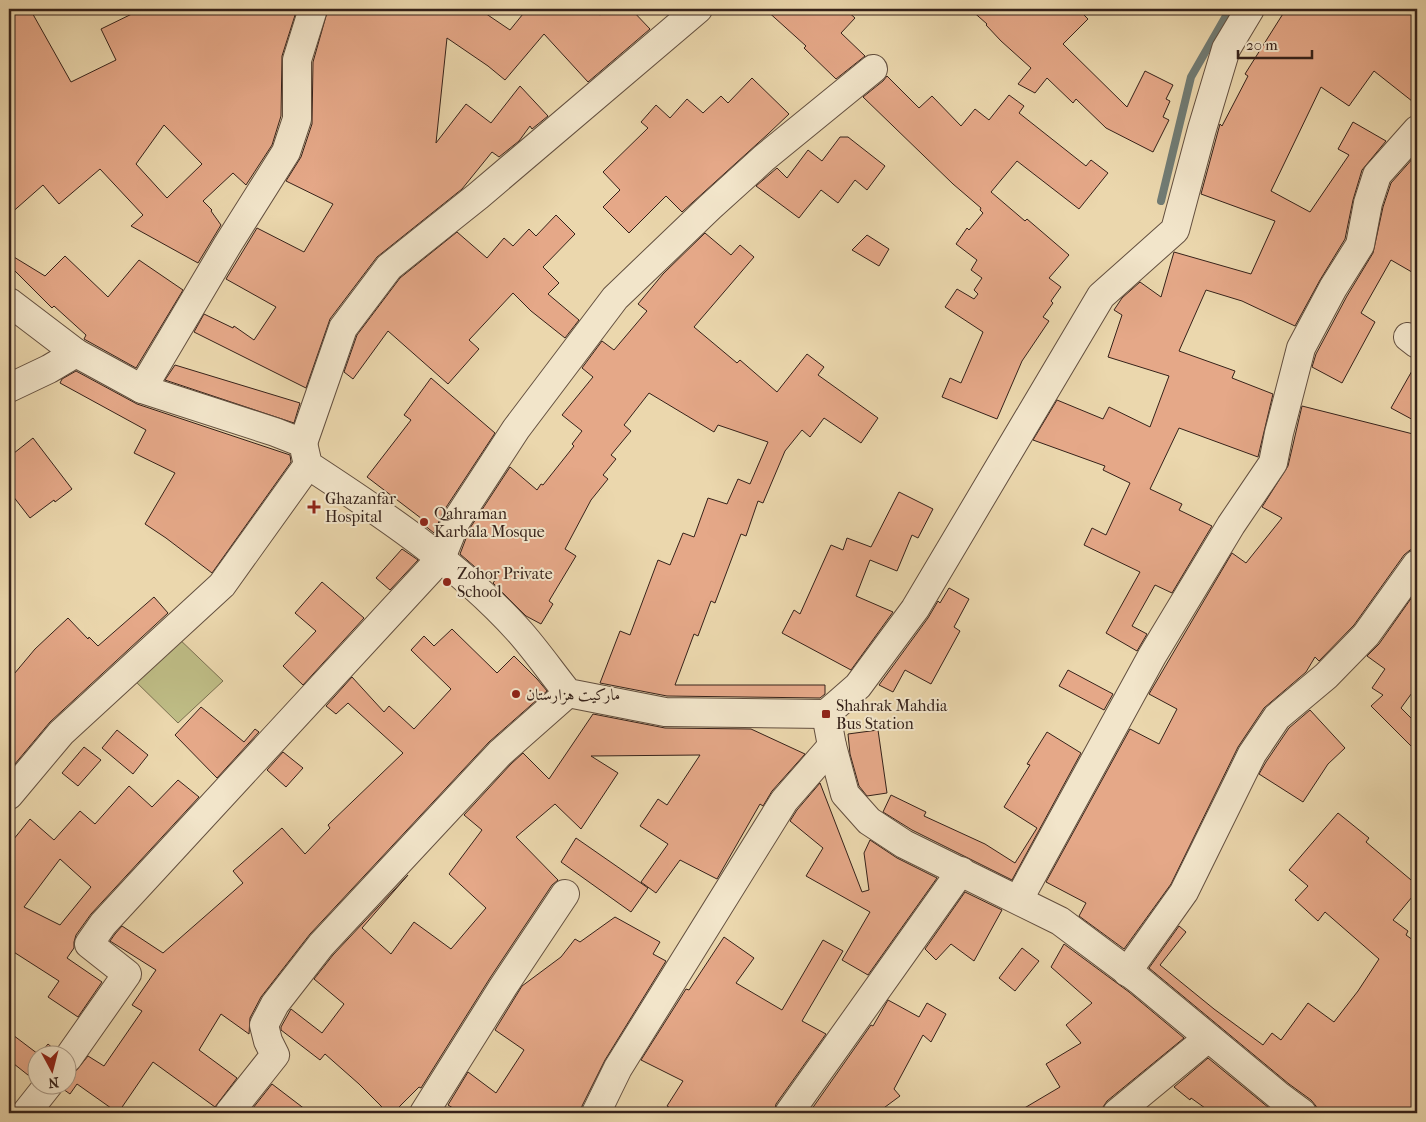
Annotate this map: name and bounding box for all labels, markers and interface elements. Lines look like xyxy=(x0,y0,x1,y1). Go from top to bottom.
scale bar xyxy=(1238,28,1312,60)
text: 20 m xyxy=(1246,36,1278,54)
place label: Ghazanfar Hospital xyxy=(325,489,396,526)
marker: Ghazanfar Hospital xyxy=(307,500,321,514)
place label: Qahraman Karbala Mosque xyxy=(434,504,545,541)
marker: Qahraman Karbala Mosque xyxy=(418,516,430,528)
place label: Zohor Private School xyxy=(457,564,553,601)
marker: Zohor Private School xyxy=(441,576,453,588)
place label: مارکیت هزارستان xyxy=(526,685,620,705)
marker: مارکیت هزارستان xyxy=(510,688,522,700)
place label: Shahrak Mahdia Bus Station xyxy=(836,696,948,733)
marker: Shahrak Mahdia Bus Station xyxy=(820,708,832,720)
north arrow xyxy=(28,1044,78,1094)
text: N xyxy=(47,1073,60,1092)

